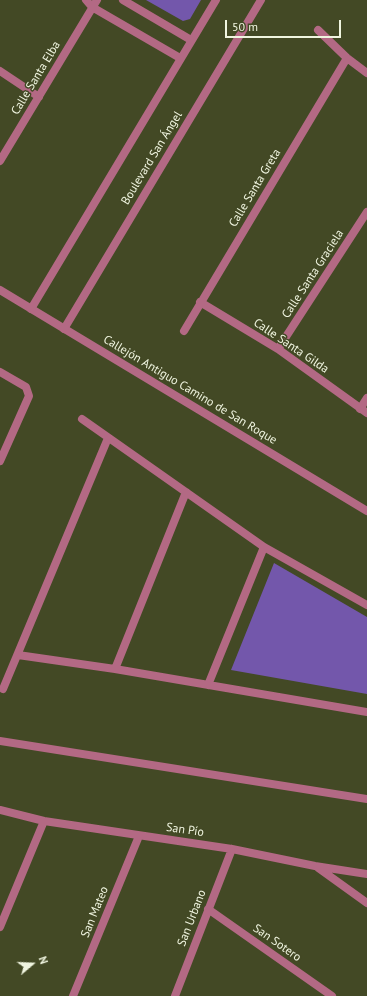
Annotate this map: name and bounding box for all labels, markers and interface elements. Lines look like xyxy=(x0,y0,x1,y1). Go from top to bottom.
scale bar xyxy=(227,12,343,38)
text: 50 m xyxy=(232,19,258,34)
street label: Calle Santa Elba xyxy=(8,39,64,117)
street label: Boulevard San Ángel xyxy=(118,109,186,207)
street label: Calle Santa Greta xyxy=(226,146,284,230)
street label: Calle Santa Graciela xyxy=(279,227,347,321)
street label: Calle Santa Gilda xyxy=(251,316,331,376)
street label: Callejón Antiguo Camino de San Roque xyxy=(101,332,279,448)
street label: San Pío xyxy=(165,820,205,840)
street label: San Mateo xyxy=(78,884,112,940)
street label: San Urbano xyxy=(175,888,209,948)
street label: San Sotero xyxy=(250,921,304,965)
north arrow xyxy=(12,944,52,984)
text: N xyxy=(36,954,51,966)

